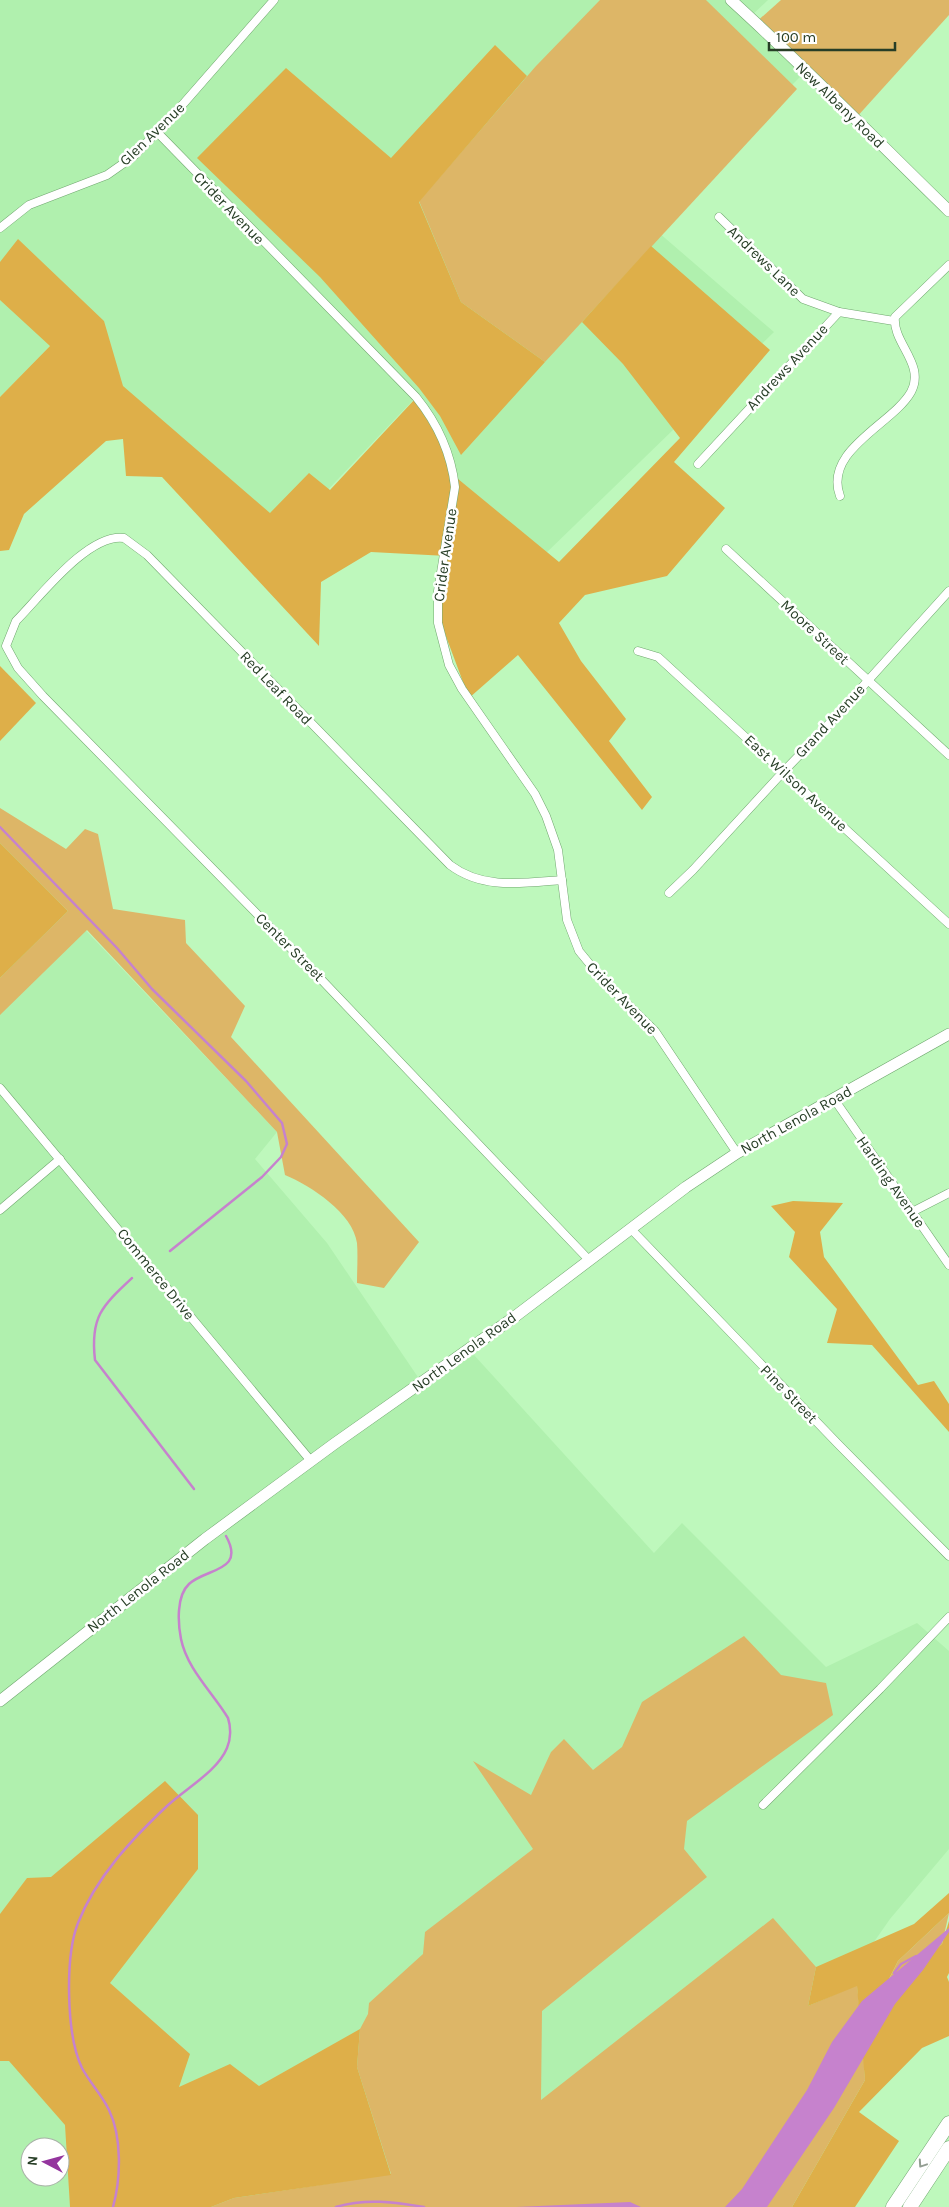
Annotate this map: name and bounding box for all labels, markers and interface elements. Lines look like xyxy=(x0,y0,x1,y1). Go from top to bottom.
scale bar xyxy=(769,20,895,52)
text: 100 m xyxy=(776,28,816,46)
street label: New Albany Road xyxy=(792,58,888,152)
street label: Glen Avenue xyxy=(116,99,188,169)
street label: Crider Avenue xyxy=(190,168,268,248)
street label: Andrews Lane xyxy=(724,222,804,300)
street label: Andrews Avenue xyxy=(742,320,832,414)
street label: Crider Avenue xyxy=(430,507,460,603)
street label: Moore Street xyxy=(777,596,853,668)
street label: Red Leaf Road xyxy=(236,647,316,729)
street label: Grand Avenue xyxy=(791,680,869,762)
street label: East Wilson Avenue xyxy=(741,731,851,835)
street label: Center Street xyxy=(252,909,328,985)
street label: Crider Avenue xyxy=(583,958,661,1038)
street label: North Lenola Road xyxy=(737,1082,855,1158)
street label: Harding Avenue xyxy=(853,1133,929,1231)
street label: Commerce Drive xyxy=(114,1225,198,1323)
street label: North Lenola Road xyxy=(408,1308,520,1396)
street label: Pine Street xyxy=(757,1361,822,1427)
street label: North Lenola Road xyxy=(83,1546,193,1636)
north arrow xyxy=(20,2137,70,2187)
text: N xyxy=(24,2155,42,2167)
one-way arrow xyxy=(919,2158,928,2168)

